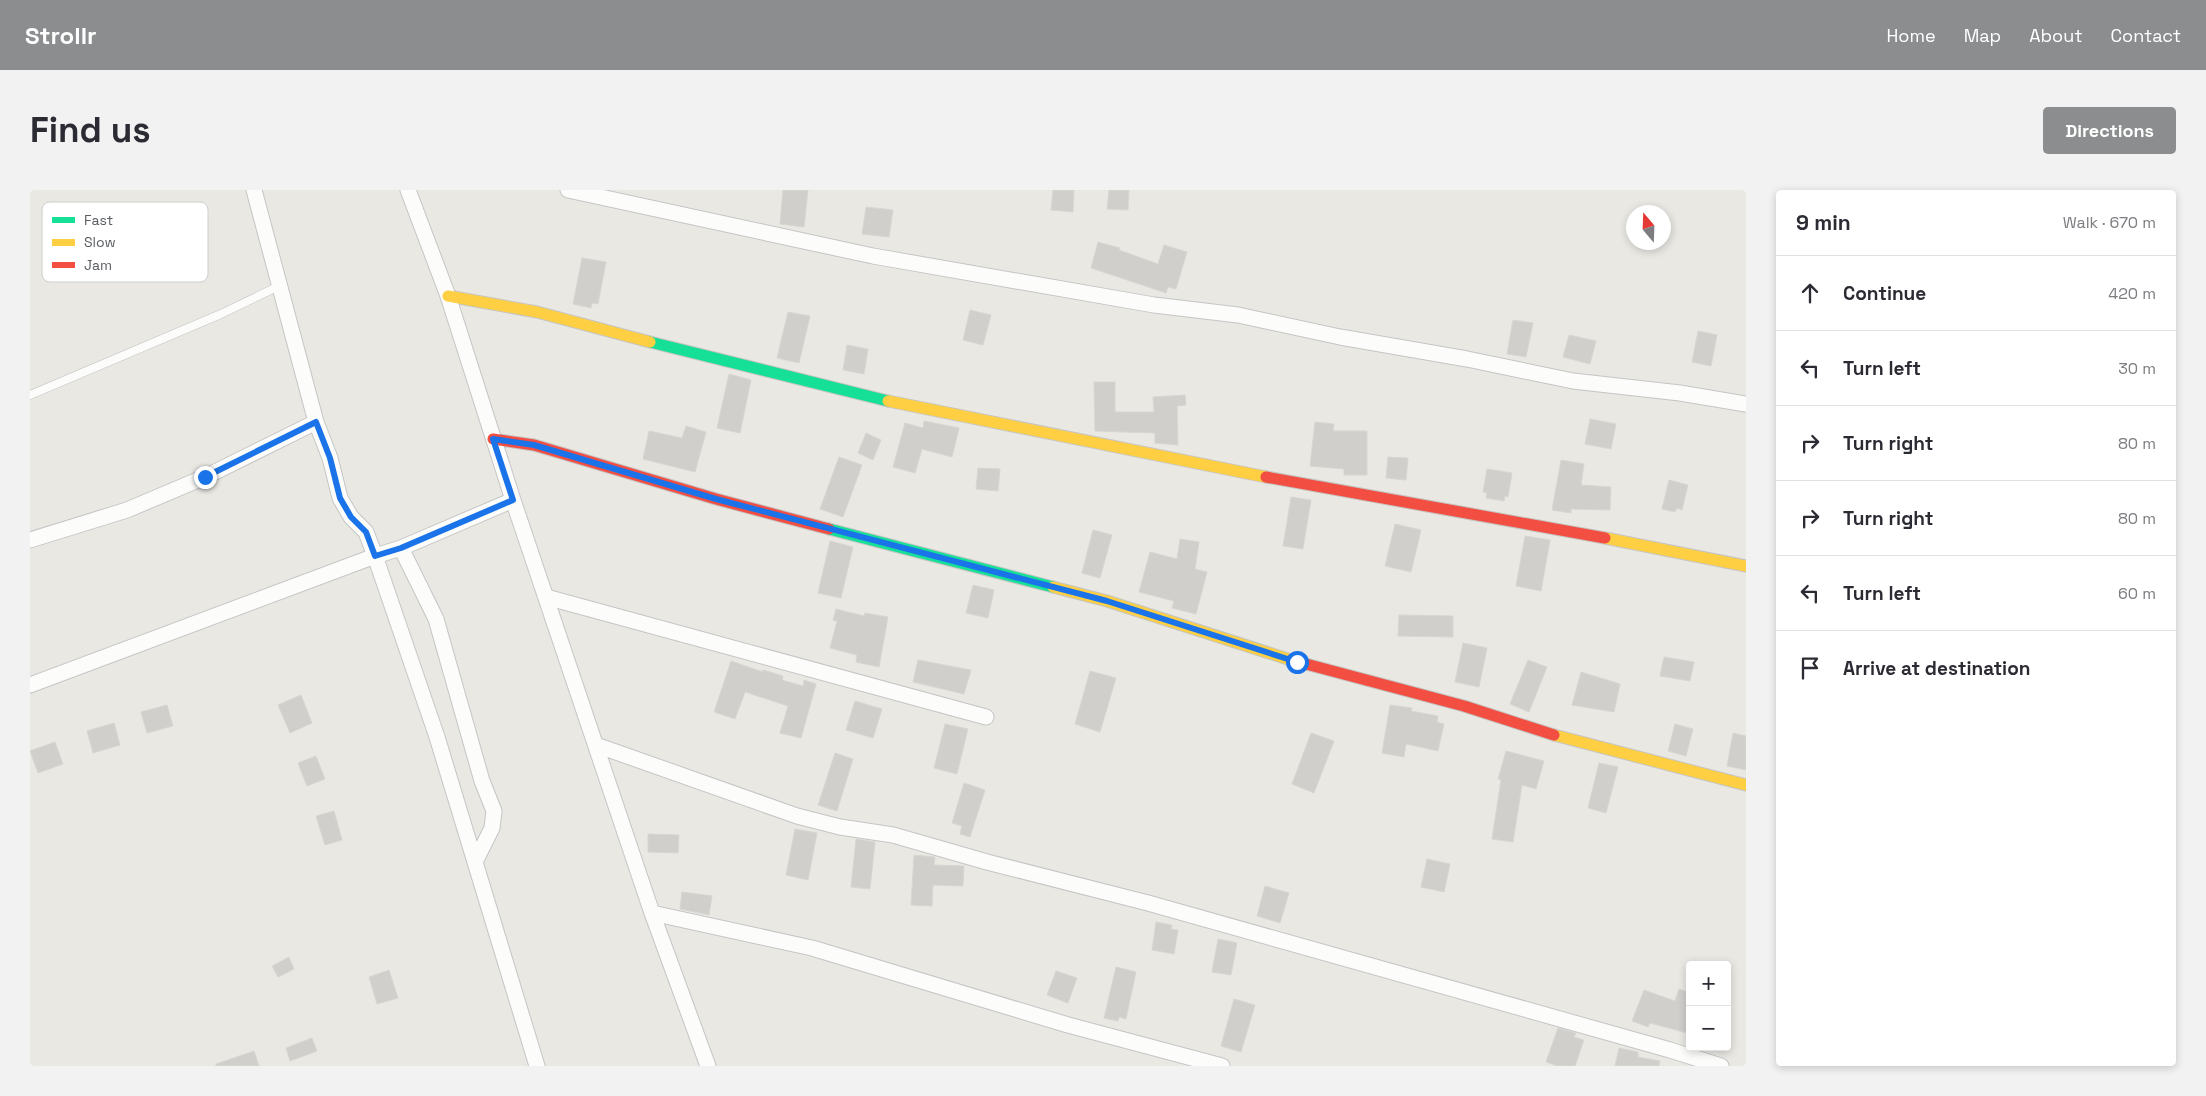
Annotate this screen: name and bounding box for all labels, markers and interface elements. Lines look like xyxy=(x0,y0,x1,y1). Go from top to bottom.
text: Strollr xyxy=(25,20,97,51)
text: Home xyxy=(1887,24,1936,47)
text: Map xyxy=(1964,24,2001,47)
text: About xyxy=(2029,24,2083,47)
text: Contact xyxy=(2111,24,2181,47)
button: Directions xyxy=(2043,107,2176,154)
text: Find us xyxy=(30,108,151,152)
legend xyxy=(42,202,208,282)
north arrow xyxy=(1626,205,1671,250)
text: 9 min xyxy=(1796,209,1851,236)
text: Fast xyxy=(84,211,113,229)
text: Walk · 670 m xyxy=(2063,212,2156,233)
text: Slow xyxy=(84,233,116,251)
text: Jam xyxy=(84,256,112,274)
icon: ahead xyxy=(1796,279,1824,307)
text: Continue xyxy=(1843,281,1926,306)
text: 420 m xyxy=(2108,283,2156,304)
icon: left xyxy=(1796,354,1824,382)
text: Turn left xyxy=(1843,356,1921,381)
text: 30 m xyxy=(2118,358,2156,379)
icon: right xyxy=(1796,429,1824,457)
text: Turn right xyxy=(1843,431,1933,456)
text: 80 m xyxy=(2118,433,2156,454)
route end xyxy=(194,466,217,489)
icon: right xyxy=(1796,504,1824,532)
text: Turn right xyxy=(1843,506,1933,531)
text: 80 m xyxy=(2118,508,2156,529)
icon: left xyxy=(1796,579,1824,607)
text: Turn left xyxy=(1843,581,1921,606)
text: 60 m xyxy=(2118,583,2156,604)
route start xyxy=(1286,651,1309,674)
icon: arrive xyxy=(1796,654,1824,682)
text: Arrive at destination xyxy=(1843,656,2031,681)
map controls xyxy=(1686,961,1731,1051)
button: + xyxy=(1686,961,1731,1006)
button: − xyxy=(1686,1006,1731,1051)

